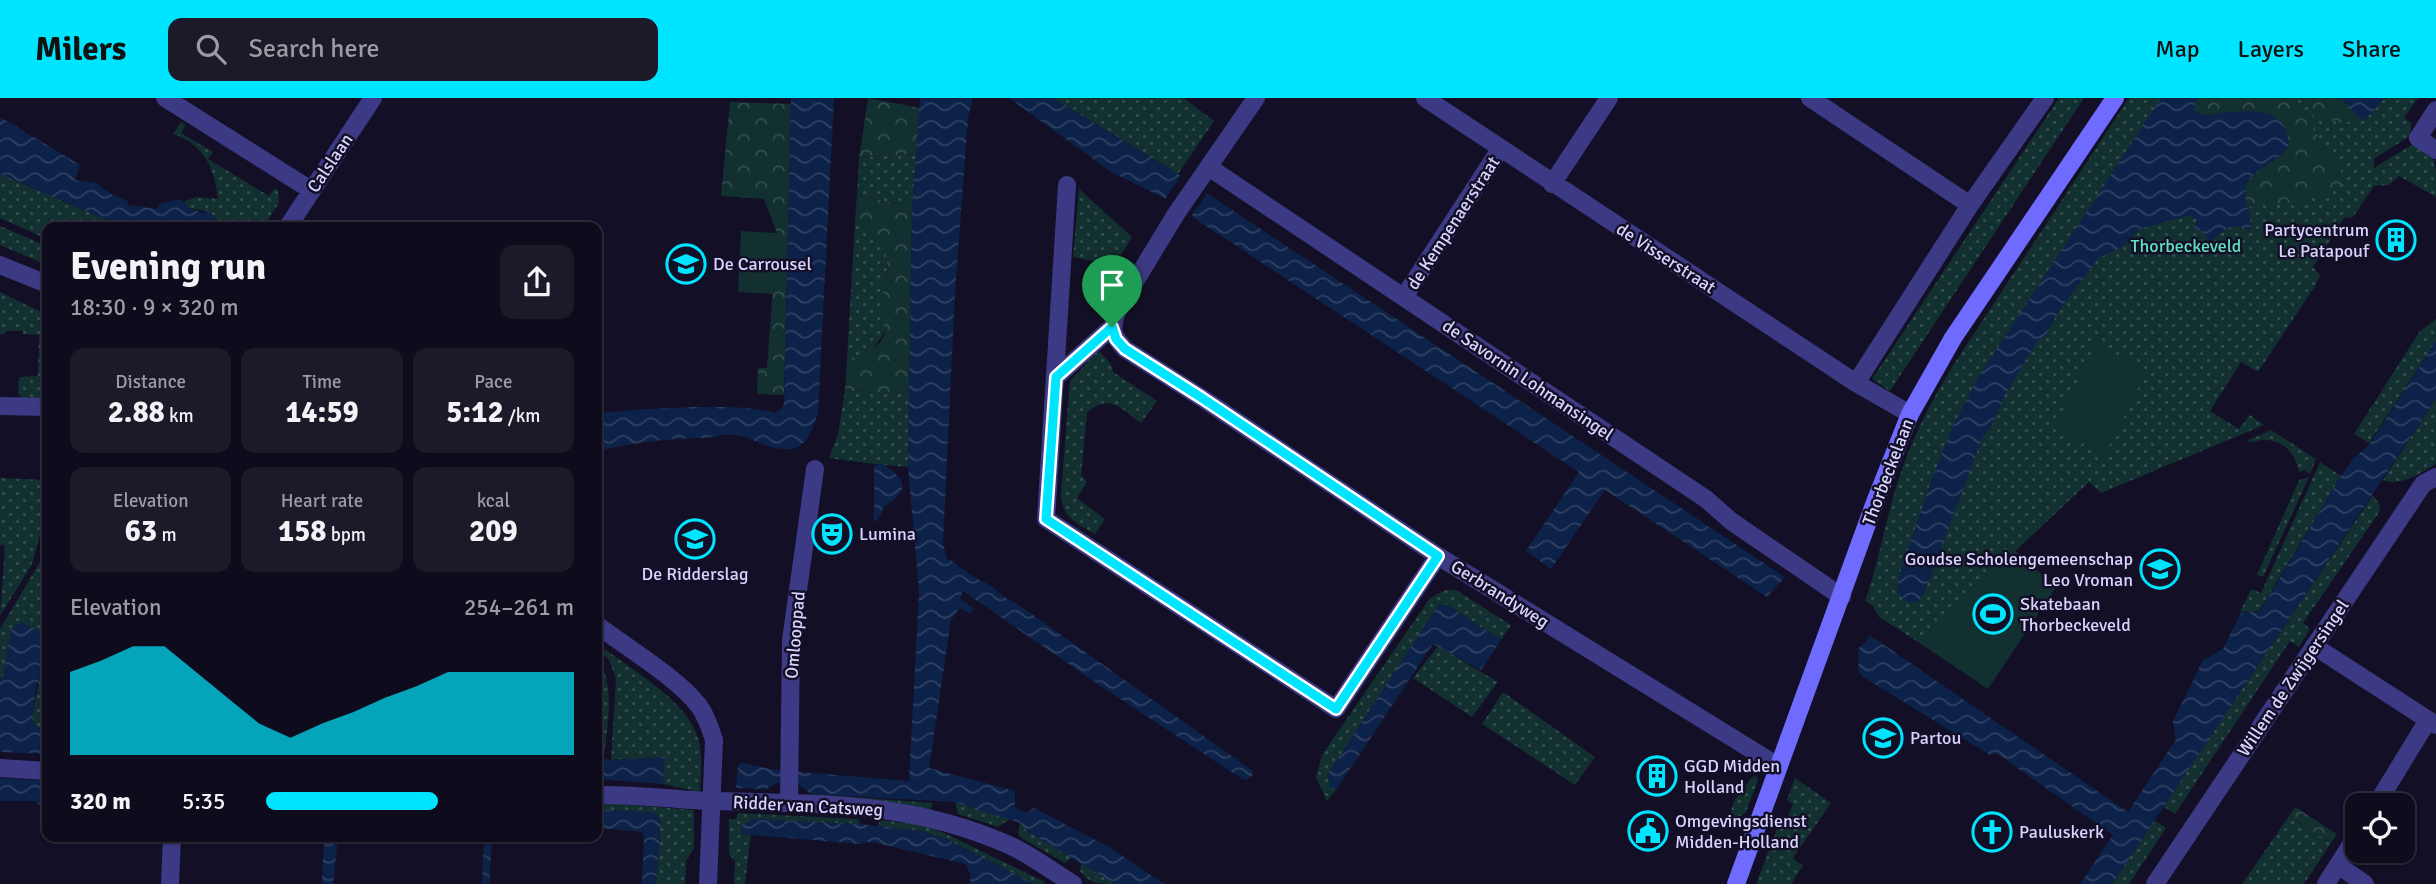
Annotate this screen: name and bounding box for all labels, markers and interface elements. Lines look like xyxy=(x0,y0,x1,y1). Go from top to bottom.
search box xyxy=(168,18,658,81)
text: Milers xyxy=(35,29,126,70)
icon: search xyxy=(192,30,230,68)
text: Search here xyxy=(248,33,380,65)
text: Map xyxy=(2155,34,2200,64)
text: Layers xyxy=(2238,34,2304,64)
text: Share xyxy=(2342,34,2401,64)
street label: Calslaan xyxy=(302,129,358,197)
street label: de Kempenaerstraat xyxy=(1402,152,1504,294)
street label: de Visserstraat xyxy=(1612,218,1720,298)
place label: Partycentrum Le Patapouf xyxy=(2264,219,2370,262)
building icon: Partycentrum Le Patapouf xyxy=(2375,219,2417,261)
park label: Thorbeckeveld xyxy=(2131,235,2241,257)
text: Evening run xyxy=(70,243,266,290)
school or university icon: De Carrousel xyxy=(665,243,707,285)
button: share xyxy=(500,245,574,319)
place label: De Carrousel xyxy=(713,253,812,275)
pin xyxy=(1082,255,1142,327)
icon: arrive xyxy=(1093,266,1131,304)
text: 18:30 · 9 × 320 m xyxy=(70,293,239,322)
street label: de Savornin Lohmansingel xyxy=(1438,315,1618,445)
text: Distance xyxy=(115,370,186,394)
text: Time xyxy=(302,370,342,394)
text: Pace xyxy=(474,370,512,394)
text: 2.88 xyxy=(108,394,165,431)
text: 14:59 xyxy=(285,394,359,431)
text: 5:12 xyxy=(446,394,504,431)
text: km xyxy=(165,404,194,428)
text: /km xyxy=(504,404,540,428)
street label: Thorbeckelaan xyxy=(1858,415,1918,529)
text: Elevation xyxy=(113,489,189,513)
text: Heart rate xyxy=(281,489,363,513)
text: kcal xyxy=(477,489,510,513)
text: 63 xyxy=(125,513,157,550)
text: 158 xyxy=(278,513,327,550)
text: 209 xyxy=(469,513,518,550)
theatre icon: Lumina xyxy=(811,513,853,555)
school or university icon: De Ridderslag xyxy=(674,518,716,560)
text: m xyxy=(157,523,177,547)
text: bpm xyxy=(327,523,366,547)
place label: Lumina xyxy=(859,523,916,545)
place label: Goudse Scholengemeenschap Leo Vroman xyxy=(1905,548,2133,591)
school or university icon: Goudse Scholengemeenschap Leo Vroman xyxy=(2139,548,2181,590)
street label: Gerbrandyweg xyxy=(1447,555,1553,633)
place label: De Ridderslag xyxy=(642,563,748,585)
street label: Omlooppad xyxy=(780,590,810,680)
text: Elevation xyxy=(70,593,162,622)
text: 254–261 m xyxy=(464,593,574,622)
sports icon: Skatebaan Thorbeckeveld xyxy=(1972,593,2014,635)
place label: Skatebaan Thorbeckeveld xyxy=(2020,593,2131,636)
street label: Willem de Zwijgersingel xyxy=(2232,595,2354,761)
school or university icon: Partou xyxy=(1862,717,1904,759)
place label: Partou xyxy=(1910,727,1961,749)
building icon: GGD Midden Holland xyxy=(1636,755,1678,797)
place label: GGD Midden Holland xyxy=(1684,755,1780,798)
text: 320 m xyxy=(70,787,131,816)
text: 5:35 xyxy=(182,787,225,816)
street label: Ridder van Catsweg xyxy=(732,791,884,821)
map controls xyxy=(2345,793,2415,863)
button: locate xyxy=(2345,793,2415,863)
public building icon: Omgevingsdienst Midden-Holland xyxy=(1627,810,1669,852)
place label: Omgevingsdienst Midden-Holland xyxy=(1675,810,1807,853)
church icon: Pauluskerk xyxy=(1971,811,2013,853)
place label: Pauluskerk xyxy=(2019,821,2104,843)

